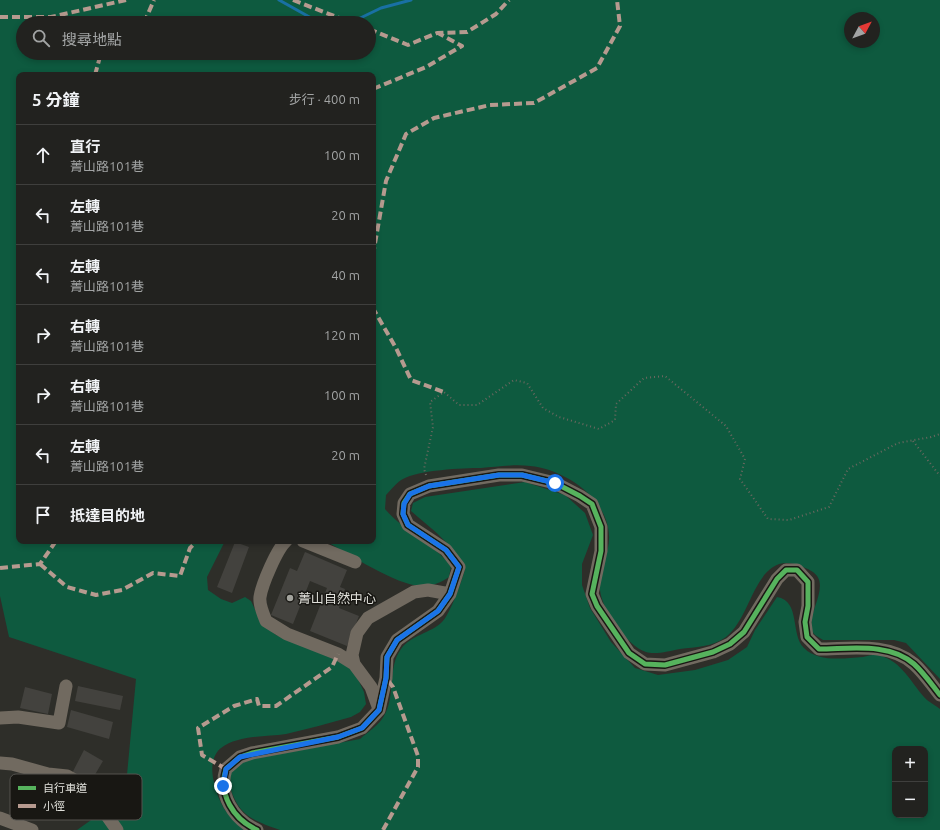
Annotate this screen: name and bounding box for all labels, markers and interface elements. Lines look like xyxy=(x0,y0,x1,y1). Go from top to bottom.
north arrow xyxy=(844,12,880,48)
search box xyxy=(16,16,376,60)
icon: search xyxy=(30,27,52,49)
text: 搜尋地點 xyxy=(62,31,122,48)
text: 5 分鐘 xyxy=(32,90,80,109)
text: 步行 · 400 m xyxy=(289,92,360,106)
text: 直行 xyxy=(70,138,100,155)
icon: ahead xyxy=(32,144,54,166)
text: 100 m xyxy=(324,148,360,162)
text: 菁山路101巷 xyxy=(70,159,144,173)
text: 左轉 xyxy=(70,198,100,215)
icon: left xyxy=(32,204,54,226)
text: 20 m xyxy=(331,208,360,222)
text: 菁山路101巷 xyxy=(70,219,144,233)
text: 左轉 xyxy=(70,258,100,275)
icon: left xyxy=(32,264,54,286)
text: 40 m xyxy=(331,268,360,282)
text: 菁山路101巷 xyxy=(70,279,144,293)
text: 右轉 xyxy=(70,318,100,335)
icon: right xyxy=(32,324,54,346)
text: 120 m xyxy=(324,328,360,342)
text: 菁山路101巷 xyxy=(70,339,144,353)
text: 右轉 xyxy=(70,378,100,395)
icon: right xyxy=(32,384,54,406)
text: 100 m xyxy=(324,388,360,402)
text: 菁山路101巷 xyxy=(70,399,144,413)
text: 左轉 xyxy=(70,438,100,455)
icon: left xyxy=(32,444,54,466)
text: 20 m xyxy=(331,448,360,462)
text: 菁山路101巷 xyxy=(70,459,144,473)
route start xyxy=(546,474,564,492)
icon: arrive xyxy=(32,504,54,526)
text: 抵達目的地 xyxy=(70,507,145,524)
place label: 菁山自然中心 xyxy=(298,591,376,605)
marker: 菁山自然中心 xyxy=(285,593,295,603)
map controls xyxy=(892,746,928,818)
button: + xyxy=(892,746,928,782)
legend xyxy=(10,774,142,820)
route end xyxy=(214,777,232,795)
text: 自行車道 xyxy=(43,782,87,794)
button: − xyxy=(892,782,928,818)
text: 小徑 xyxy=(43,800,65,812)

